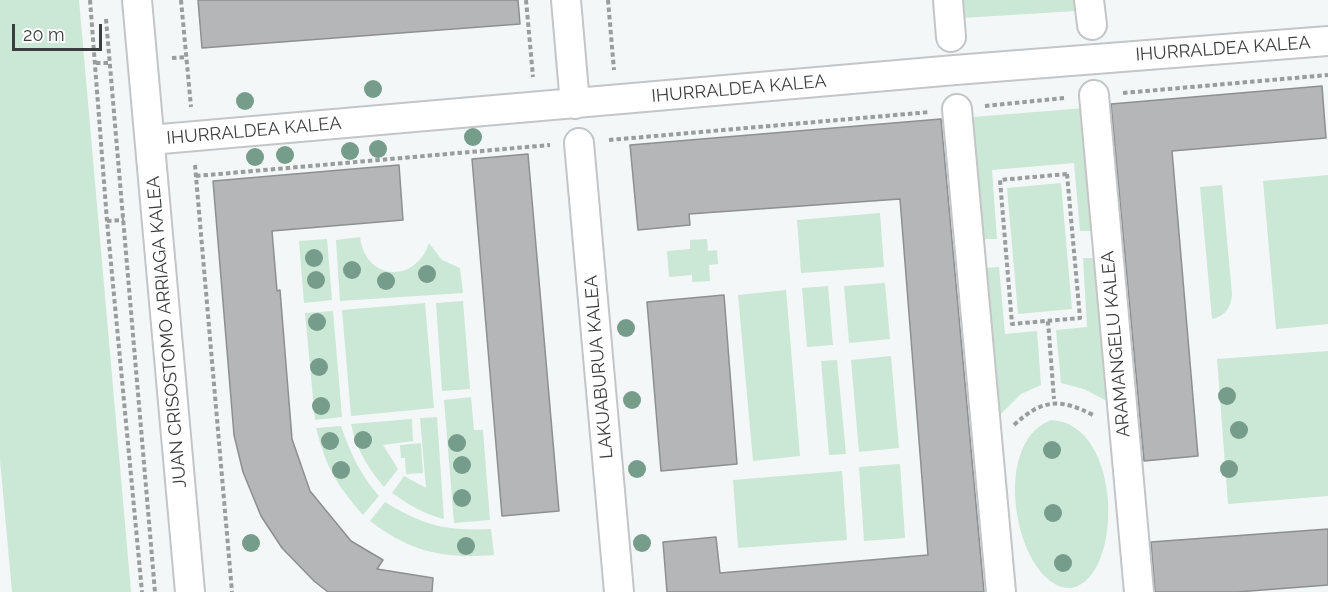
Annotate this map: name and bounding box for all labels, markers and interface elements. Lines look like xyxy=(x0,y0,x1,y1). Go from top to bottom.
scale bar xyxy=(15,12,105,50)
text: 20 m xyxy=(23,24,65,45)
street label: IHURRALDEA KALEA xyxy=(1135,32,1311,66)
street label: IHURRALDEA KALEA xyxy=(651,71,827,107)
street label: IHURRALDEA KALEA xyxy=(166,113,342,149)
street label: JUAN CRISOSTOMO ARRIAGA KALEA xyxy=(143,175,191,489)
street label: ARAMANGELU KALEA xyxy=(1097,250,1135,438)
street label: LAKUABURUA KALEA xyxy=(580,274,618,460)

